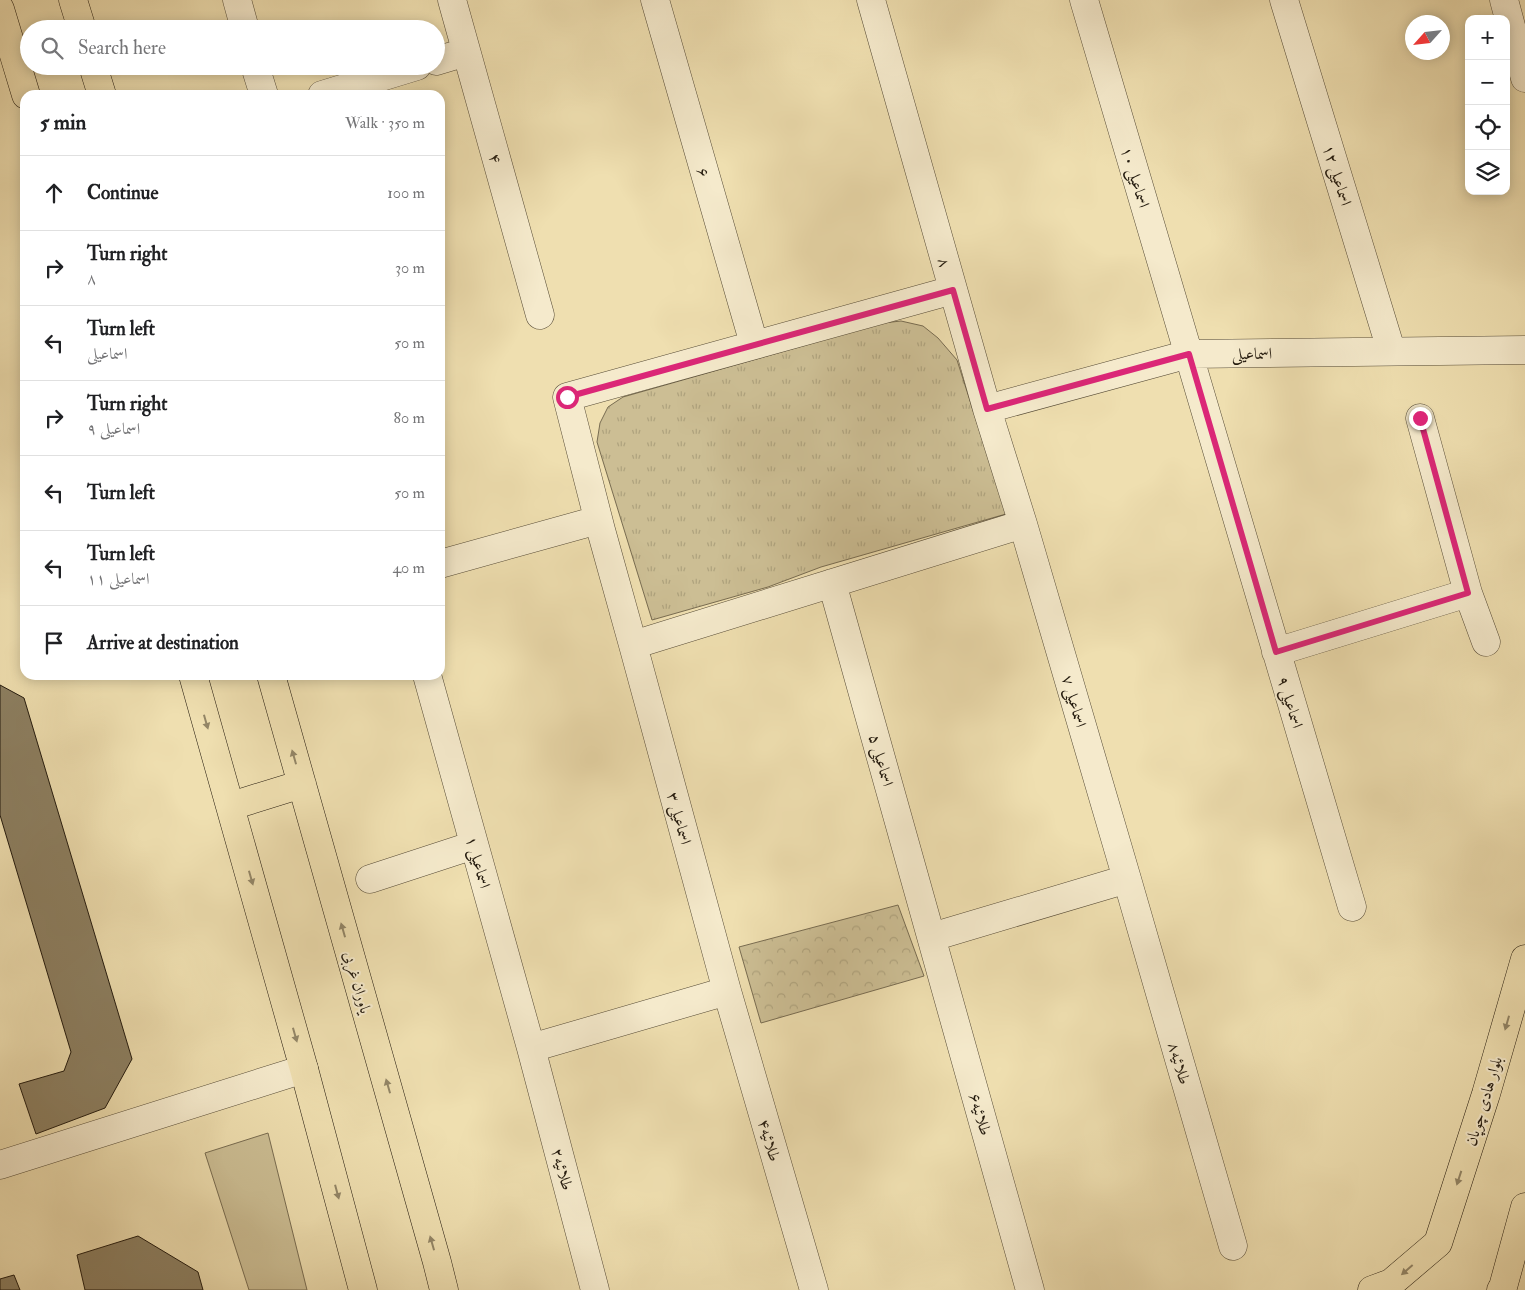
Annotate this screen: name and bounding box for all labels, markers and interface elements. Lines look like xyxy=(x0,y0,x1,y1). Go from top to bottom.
north arrow xyxy=(1405,15,1450,60)
map controls xyxy=(1465,15,1510,195)
button: + xyxy=(1465,15,1510,60)
search box xyxy=(20,20,445,75)
icon: search xyxy=(38,34,66,62)
text: Search here xyxy=(78,36,166,60)
button: − xyxy=(1465,60,1510,105)
button: locate xyxy=(1465,105,1510,150)
text: 5 min xyxy=(40,109,86,136)
text: Walk · 350 m xyxy=(345,113,425,133)
street label: اسماعیلی ۱۲ xyxy=(1317,142,1356,208)
street label: اسماعیلی ۱۰ xyxy=(1115,144,1154,210)
button: layers xyxy=(1465,150,1510,195)
street label: ۴ xyxy=(484,151,506,166)
street label: ۶ xyxy=(692,165,714,180)
icon: ahead xyxy=(40,179,68,207)
text: Continue xyxy=(87,181,158,205)
text: 100 m xyxy=(387,183,425,203)
text: Turn right xyxy=(87,242,167,266)
icon: right xyxy=(40,254,68,282)
street label: ۸ xyxy=(933,255,955,270)
text: 30 m xyxy=(395,258,425,278)
text: ۸ xyxy=(87,269,96,289)
text: Turn left xyxy=(87,317,155,341)
icon: left xyxy=(40,329,68,357)
text: 50 m xyxy=(394,333,425,353)
text: اسماعیلی xyxy=(87,344,127,364)
street label: اسماعیلی xyxy=(1232,344,1272,365)
route start xyxy=(556,386,579,409)
text: Turn right xyxy=(87,392,167,416)
icon: right xyxy=(40,404,68,432)
route end xyxy=(1409,407,1432,430)
text: 80 m xyxy=(394,408,425,428)
text: اسماعیلی ۹ xyxy=(87,419,140,439)
icon: left xyxy=(40,479,68,507)
text: Turn left xyxy=(87,481,155,505)
text: 50 m xyxy=(394,483,425,503)
text: Turn left xyxy=(87,542,155,566)
icon: left xyxy=(40,554,68,582)
text: 40 m xyxy=(392,558,425,578)
text: اسماعیلی ۱۱ xyxy=(87,569,150,589)
icon: arrive xyxy=(40,629,68,657)
text: Arrive at destination xyxy=(87,631,239,655)
street label: اسماعیلی ۷ xyxy=(1056,673,1091,730)
street label: اسماعیلی ۹ xyxy=(1272,674,1307,731)
one-way arrow xyxy=(203,714,211,729)
street label: اسماعیلی ۵ xyxy=(863,732,898,789)
one-way arrow xyxy=(290,749,298,764)
street label: اسماعیلی ۳ xyxy=(662,790,696,847)
street label: اسماعیلی ۱ xyxy=(460,834,495,891)
one-way arrow xyxy=(247,871,255,886)
one-way arrow xyxy=(339,922,347,937)
street label: یاوران غربی xyxy=(338,949,376,1017)
one-way arrow xyxy=(1502,1015,1510,1030)
one-way arrow xyxy=(291,1027,299,1042)
street label: طلائیه۸ xyxy=(1163,1040,1195,1087)
street label: بلوار هادی چوپان xyxy=(1461,1054,1508,1149)
one-way arrow xyxy=(384,1079,392,1094)
street label: طلائیه۶ xyxy=(964,1091,996,1138)
street label: طلائیه۴ xyxy=(753,1117,785,1164)
street label: طلائیه۲ xyxy=(547,1146,577,1193)
one-way arrow xyxy=(1454,1171,1462,1186)
one-way arrow xyxy=(333,1184,341,1199)
one-way arrow xyxy=(428,1235,436,1250)
one-way arrow xyxy=(1401,1264,1414,1275)

